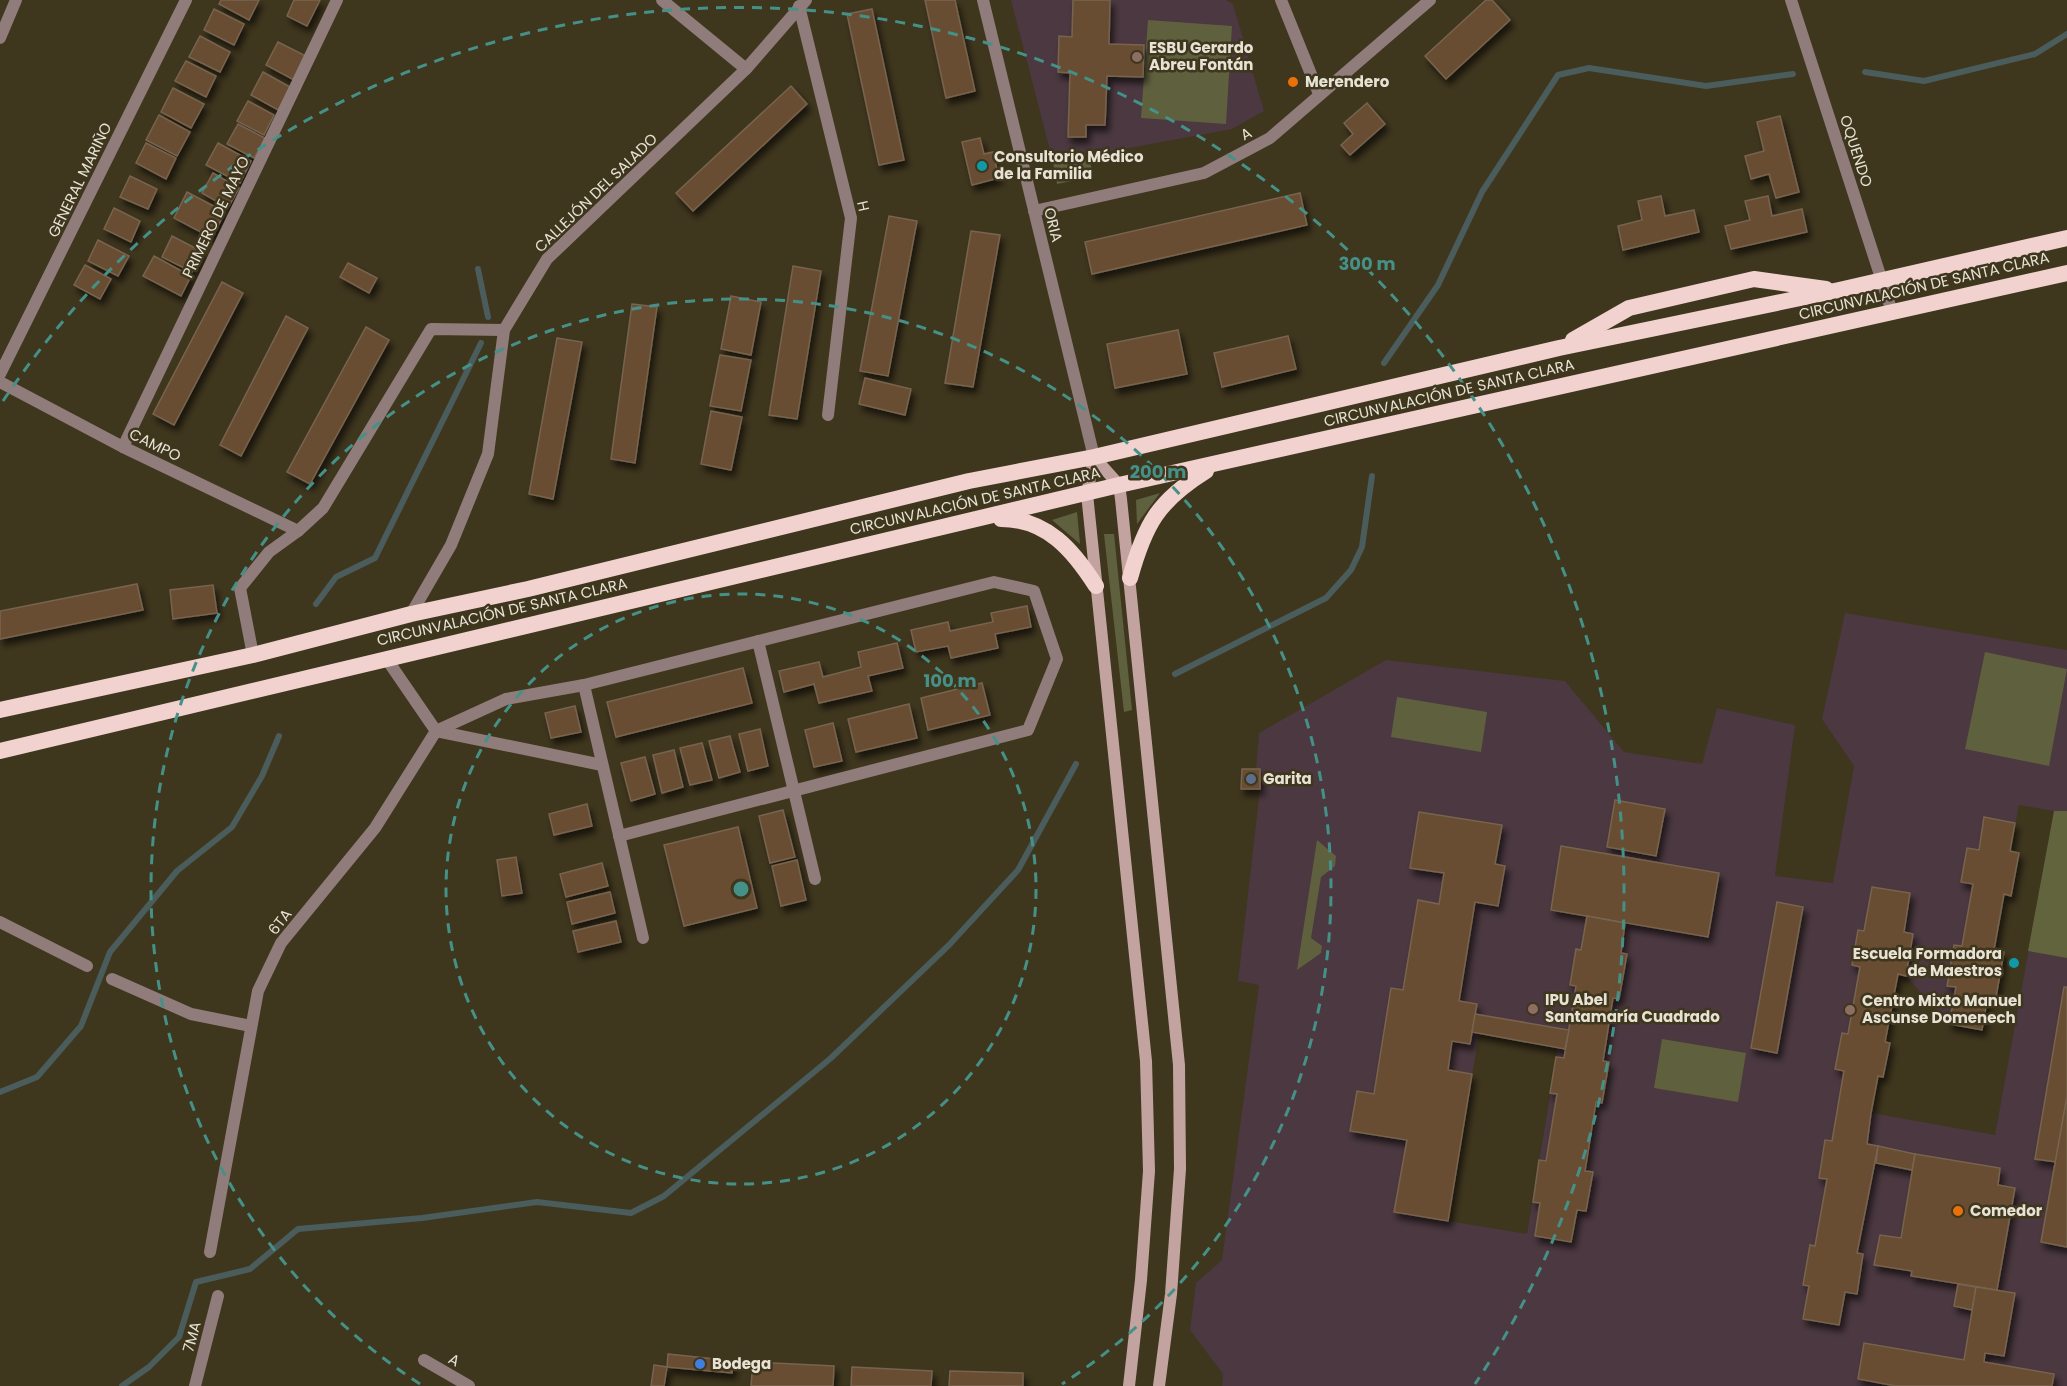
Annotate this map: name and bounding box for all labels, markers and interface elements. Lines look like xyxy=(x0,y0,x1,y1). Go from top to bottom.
place label: ESBU Gerardo Abreu Fontán xyxy=(1149,37,1254,75)
marker: ESBU Gerardo Abreu Fontán xyxy=(1130,50,1144,64)
place label: Merendero xyxy=(1305,71,1390,92)
marker: Merendero xyxy=(1286,75,1300,89)
street label: OQUENDO xyxy=(1835,112,1878,190)
street label: GENERAL MARIÑO xyxy=(43,119,117,241)
street label: A xyxy=(1236,122,1255,145)
street label: CALLEJÓN DEL SALADO xyxy=(530,128,662,257)
place label: Consultorio Médico de la Familia xyxy=(994,146,1144,184)
street label: PRIMERO DE MAYO xyxy=(177,152,254,281)
marker: Consultorio Médico de la Familia xyxy=(975,159,989,173)
street label: H xyxy=(852,199,875,213)
street label: ORIA xyxy=(1039,205,1068,244)
street label: CIRCUNVALACIÓN DE SANTA CLARA xyxy=(1797,246,2051,325)
text: 300 m xyxy=(1338,251,1396,276)
street label: CIRCUNVALACIÓN DE SANTA CLARA xyxy=(1322,353,1576,432)
street label: CAMPO xyxy=(126,423,185,466)
text: 200 m xyxy=(1130,459,1186,484)
street label: CIRCUNVALACIÓN DE SANTA CLARA xyxy=(848,461,1102,540)
street label: CIRCUNVALACIÓN DE SANTA CLARA xyxy=(375,572,629,651)
text: 100 m xyxy=(923,668,977,693)
place label: Garita xyxy=(1263,768,1312,789)
marker: Garita xyxy=(1244,772,1258,786)
centre of rings xyxy=(731,879,751,899)
street label: 6TA xyxy=(263,904,296,939)
place label: Escuela Formadora de Maestros xyxy=(1853,943,2002,981)
marker: Escuela Formadora de Maestros xyxy=(2007,956,2021,970)
place label: IPU Abel Santamaría Cuadrado xyxy=(1545,989,1720,1027)
place label: Centro Mixto Manuel Ascunse Domenech xyxy=(1862,990,2022,1028)
marker: IPU Abel Santamaría Cuadrado xyxy=(1526,1002,1540,1016)
marker: Centro Mixto Manuel Ascunse Domenech xyxy=(1843,1003,1857,1017)
place label: Comedor xyxy=(1970,1200,2043,1221)
marker: Comedor xyxy=(1951,1204,1965,1218)
street label: 7MA xyxy=(177,1319,206,1355)
street label: A xyxy=(445,1348,464,1371)
place label: Bodega xyxy=(712,1353,771,1374)
marker: Bodega xyxy=(693,1357,707,1371)

